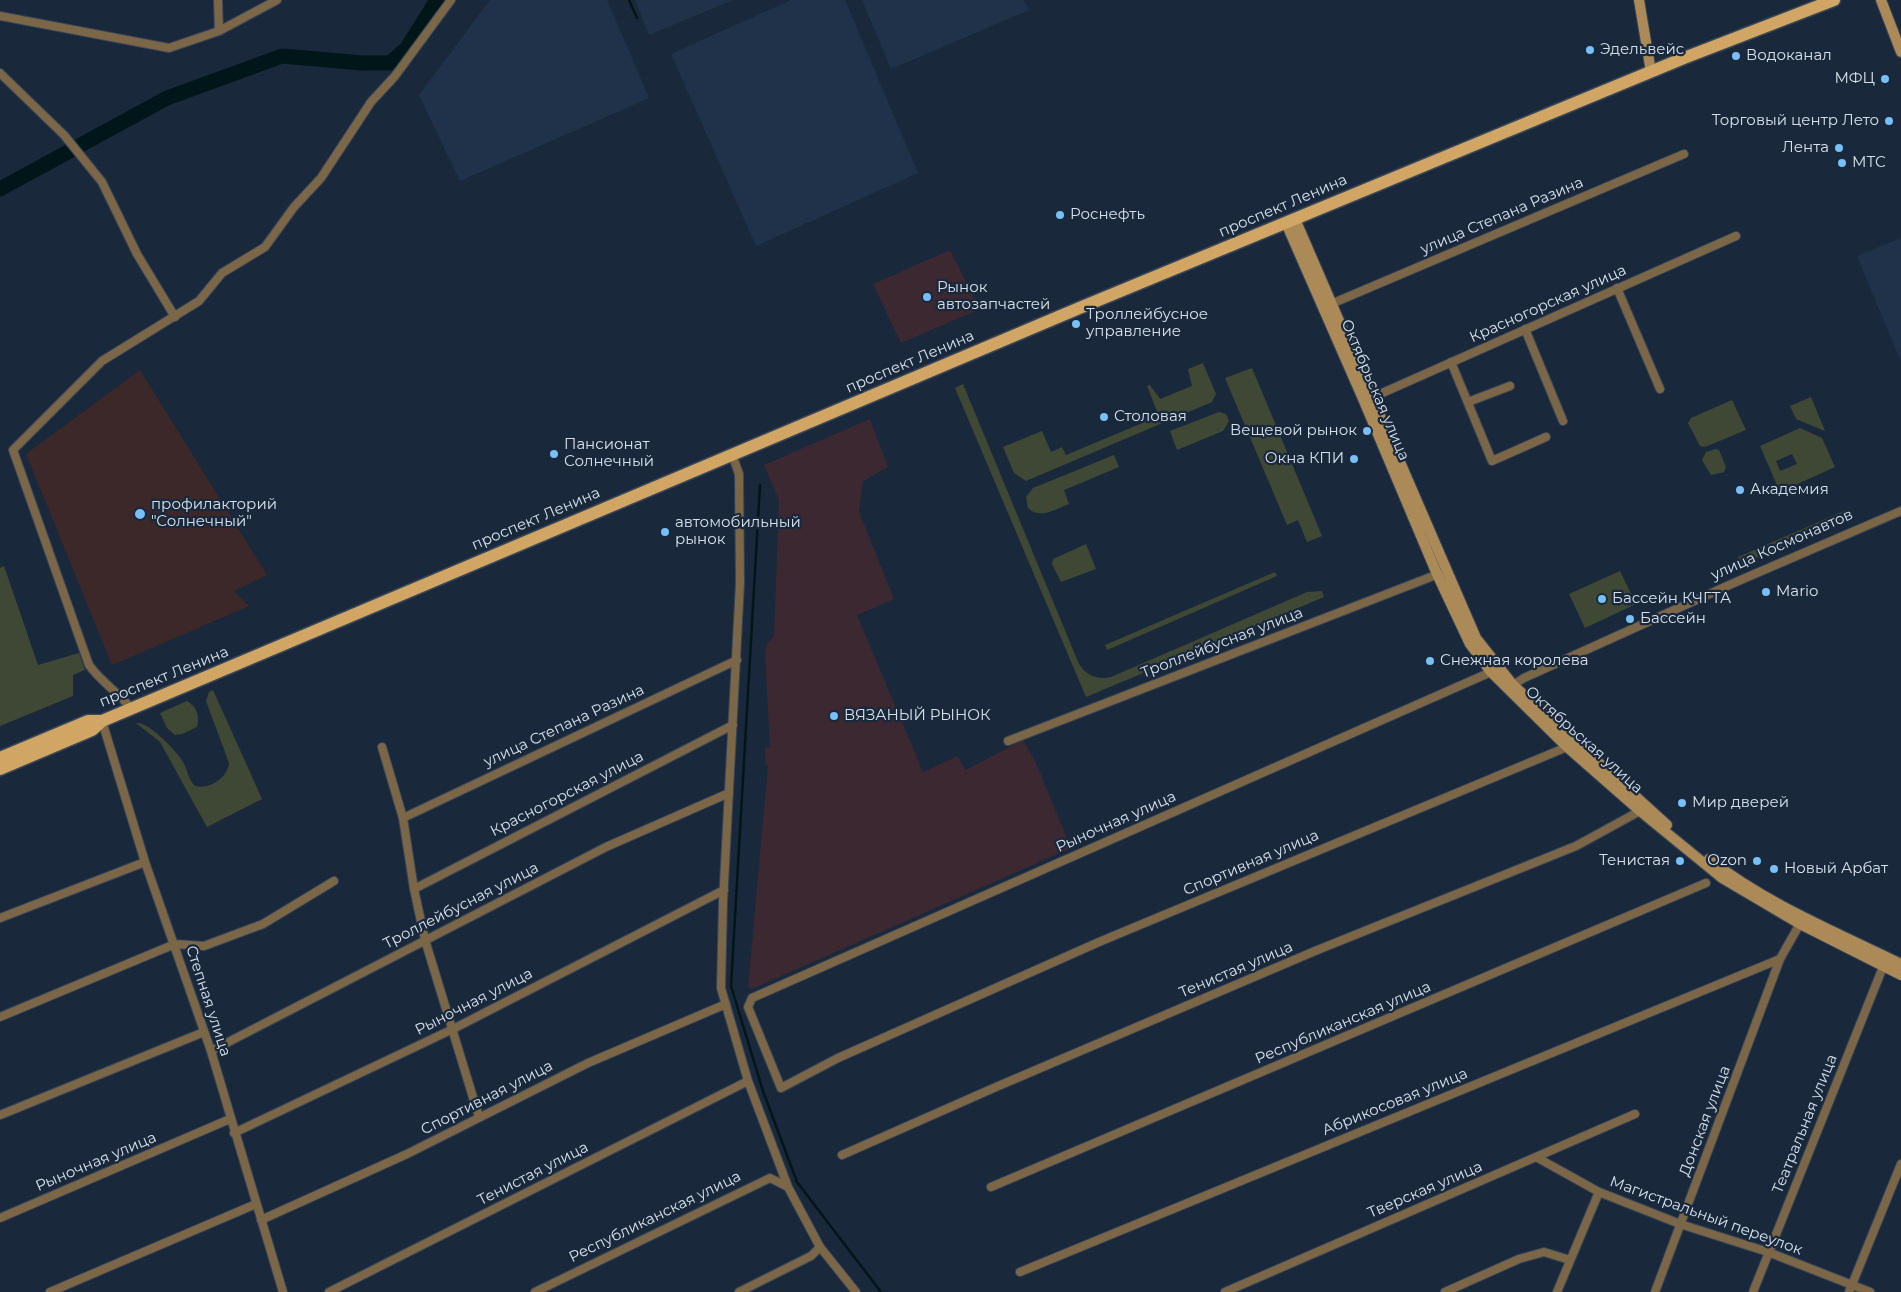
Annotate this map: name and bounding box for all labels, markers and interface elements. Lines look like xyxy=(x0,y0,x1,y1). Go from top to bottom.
place label: Эдельвейс xyxy=(1600,41,1684,59)
marker: Эдельвейс xyxy=(1584,44,1596,56)
place label: Водоканал xyxy=(1746,47,1832,65)
marker: Водоканал xyxy=(1730,50,1742,62)
place label: МФЦ xyxy=(1834,70,1875,88)
marker: МФЦ xyxy=(1879,73,1891,85)
place label: Торговый центр Лето xyxy=(1712,112,1879,130)
marker: Торговый центр Лето xyxy=(1883,115,1895,127)
place label: Лента xyxy=(1782,139,1829,157)
marker: Лента xyxy=(1833,142,1845,154)
place label: МТС xyxy=(1852,154,1886,172)
marker: МТС xyxy=(1836,157,1848,169)
street label: проспект Ленина xyxy=(1216,171,1350,241)
street label: улица Степана Разина xyxy=(1418,173,1586,259)
place label: Роснефть xyxy=(1070,206,1145,224)
marker: Роснефть xyxy=(1054,209,1066,221)
street label: Красногорская улица xyxy=(1467,261,1629,347)
place label: Рынок автозапчастей xyxy=(937,279,1050,314)
marker: Рынок автозапчастей xyxy=(921,291,933,303)
place label: Троллейбусное управление xyxy=(1086,306,1208,341)
street label: Октябрьская улица xyxy=(1337,317,1413,463)
marker: Троллейбусное управление xyxy=(1070,318,1082,330)
street label: проспект Ленина xyxy=(843,327,977,397)
place label: Столовая xyxy=(1114,408,1187,426)
marker: Столовая xyxy=(1098,411,1110,423)
place label: Вещевой рынок xyxy=(1230,422,1357,440)
marker: Вещевой рынок xyxy=(1361,425,1373,437)
place label: Пансионат Солнечный xyxy=(564,436,654,471)
marker: Пансионат Солнечный xyxy=(548,448,560,460)
place label: Окна КПИ xyxy=(1265,450,1344,468)
marker: Окна КПИ xyxy=(1348,453,1360,465)
place label: Академия xyxy=(1750,481,1829,499)
street label: проспект Ленина xyxy=(469,484,603,554)
marker: Академия xyxy=(1734,484,1746,496)
place label: профилакторий "Солнечный" xyxy=(151,496,277,531)
street label: улица Космонавтов xyxy=(1708,506,1856,584)
marker: профилакторий "Солнечный" xyxy=(133,507,147,521)
place label: автомобильный рынок xyxy=(675,514,801,549)
marker: автомобильный рынок xyxy=(659,526,671,538)
place label: Mario xyxy=(1776,583,1819,601)
marker: Mario xyxy=(1760,586,1772,598)
place label: Бассейн КЧГТА xyxy=(1612,590,1731,608)
marker: Бассейн КЧГТА xyxy=(1596,593,1608,605)
street label: Троллейбусная улица xyxy=(1139,604,1305,682)
place label: Бассейн xyxy=(1640,610,1706,628)
marker: Бассейн xyxy=(1624,613,1636,625)
street label: проспект Ленина xyxy=(97,643,231,711)
place label: Снежная королева xyxy=(1440,652,1589,670)
marker: Снежная королева xyxy=(1424,655,1436,667)
street label: улица Степана Разина xyxy=(481,681,647,771)
street label: Октябрьская улица xyxy=(1522,683,1646,797)
place label: ВЯЗАНЫЙ РЫНОК xyxy=(844,707,991,725)
marker: ВЯЗАНЫЙ РЫНОК xyxy=(828,710,840,722)
street label: Красногорская улица xyxy=(487,747,647,841)
street label: Рыночная улица xyxy=(1053,787,1179,857)
place label: Мир дверей xyxy=(1692,794,1789,812)
marker: Мир дверей xyxy=(1676,797,1688,809)
street label: Спортивная улица xyxy=(1180,826,1322,900)
place label: Тенистая xyxy=(1599,852,1670,870)
place label: Ozon xyxy=(1707,852,1747,870)
marker: Тенистая xyxy=(1674,855,1686,867)
marker: Ozon xyxy=(1751,855,1763,867)
street label: Троллейбусная улица xyxy=(380,859,542,953)
place label: Новый Арбат xyxy=(1784,860,1888,878)
marker: Новый Арбат xyxy=(1768,863,1780,875)
street label: Тенистая улица xyxy=(1176,938,1296,1002)
street label: Степная улица xyxy=(182,943,234,1059)
street label: Рыночная улица xyxy=(412,965,536,1039)
street label: Республиканская улица xyxy=(1252,978,1434,1068)
street label: Театральная улица xyxy=(1769,1052,1841,1196)
street label: Спортивная улица xyxy=(418,1057,556,1139)
street label: Донская улица xyxy=(1676,1063,1734,1179)
street label: Абрикосовая улица xyxy=(1320,1065,1470,1139)
street label: Рыночная улица xyxy=(33,1128,159,1196)
street label: Тенистая улица xyxy=(475,1138,591,1210)
street label: Тверская улица xyxy=(1365,1158,1485,1222)
street label: Республиканская улица xyxy=(566,1167,744,1267)
street label: Магистральный переулок xyxy=(1607,1173,1805,1259)

